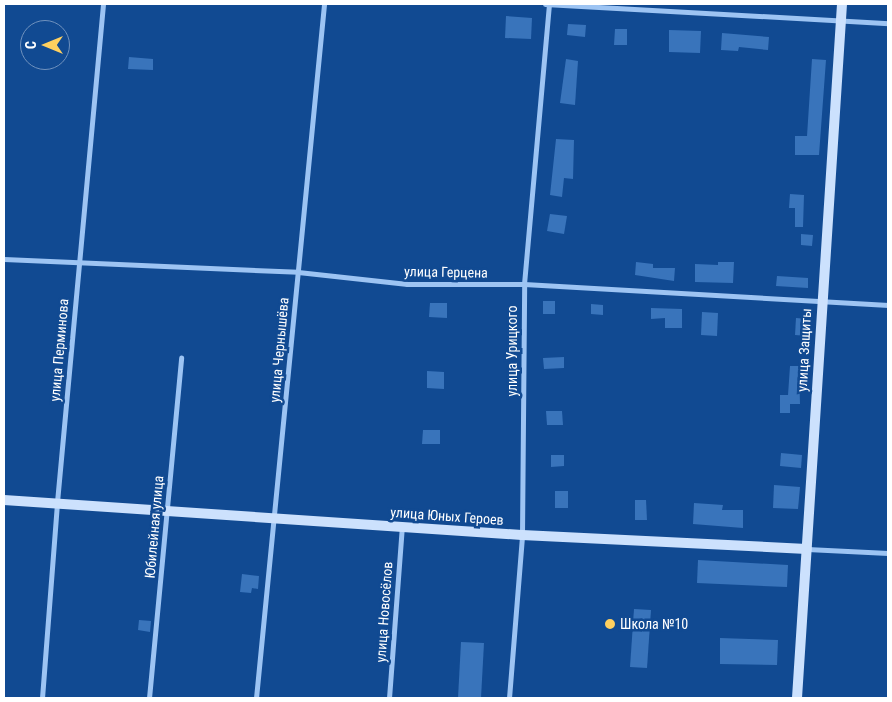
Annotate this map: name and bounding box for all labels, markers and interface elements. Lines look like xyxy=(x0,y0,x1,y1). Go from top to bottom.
north arrow xyxy=(20,20,70,70)
text: С xyxy=(23,41,39,49)
street label: улица Герцена xyxy=(404,263,488,281)
street label: улица Чернышёва xyxy=(266,297,292,403)
street label: улица Перминова xyxy=(46,298,72,402)
street label: улица Урицкого xyxy=(504,305,520,397)
street label: улица Защиты xyxy=(793,308,815,392)
street label: Юбилейная улица xyxy=(141,475,167,579)
street label: улица Юных Героев xyxy=(390,504,504,528)
street label: улица Новосёлов xyxy=(372,561,396,663)
place label: Школа №10 xyxy=(620,616,688,632)
marker: Школа №10 xyxy=(604,618,616,630)

